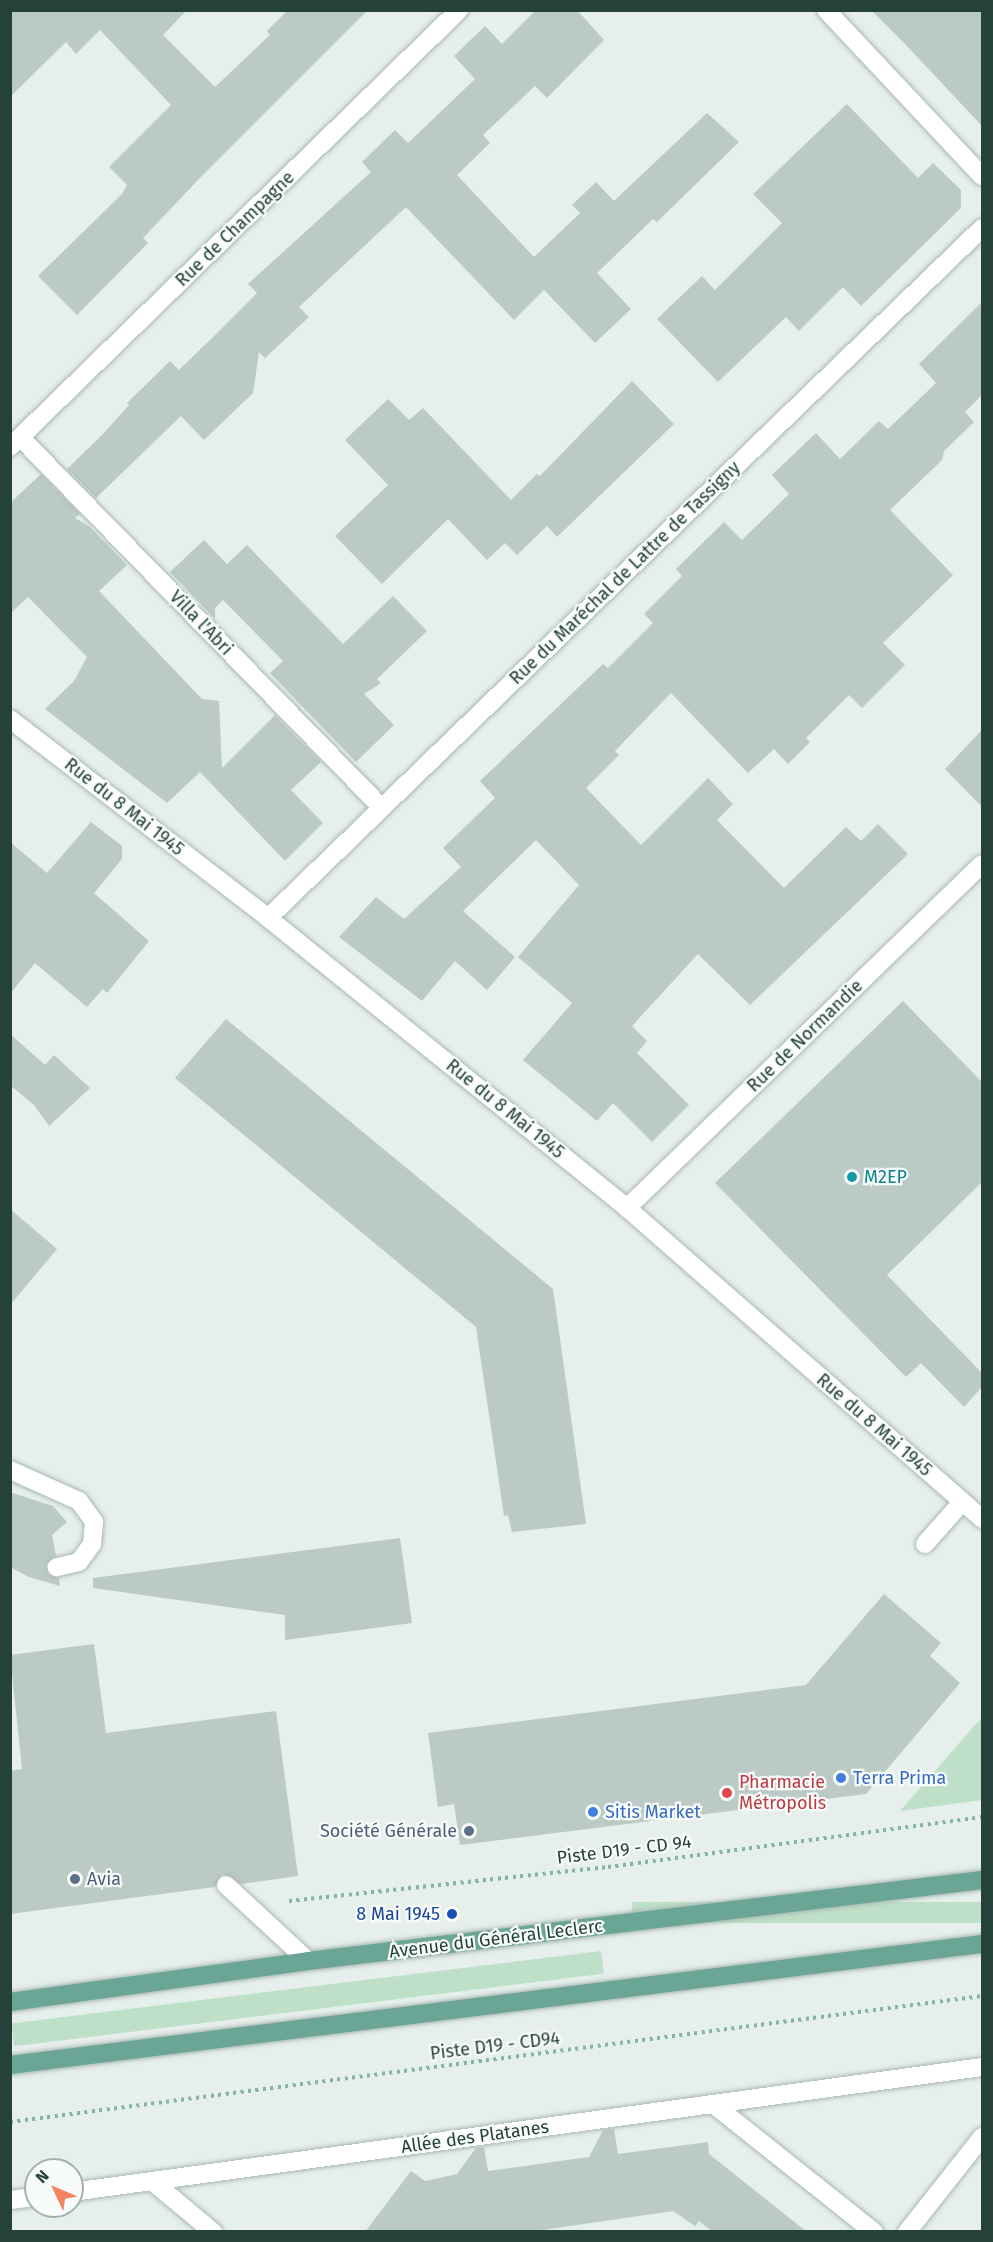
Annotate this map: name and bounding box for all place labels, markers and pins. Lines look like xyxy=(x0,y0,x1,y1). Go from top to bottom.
place label: M2EP xyxy=(864,1166,907,1188)
marker: M2EP xyxy=(845,1170,859,1184)
place label: Terra Prima xyxy=(853,1767,946,1789)
marker: Terra Prima xyxy=(834,1771,848,1785)
place label: Pharmacie Métropolis xyxy=(739,1772,826,1814)
marker: Pharmacie Métropolis xyxy=(720,1786,734,1800)
place label: Sitis Market xyxy=(605,1801,701,1823)
marker: Sitis Market xyxy=(586,1805,600,1819)
place label: Société Générale xyxy=(320,1820,457,1842)
marker: Société Générale xyxy=(462,1824,476,1838)
place label: Avia xyxy=(87,1868,121,1890)
marker: Avia xyxy=(68,1872,82,1886)
place label: 8 Mai 1945 xyxy=(356,1903,440,1925)
marker: 8 Mai 1945 xyxy=(445,1907,459,1921)

